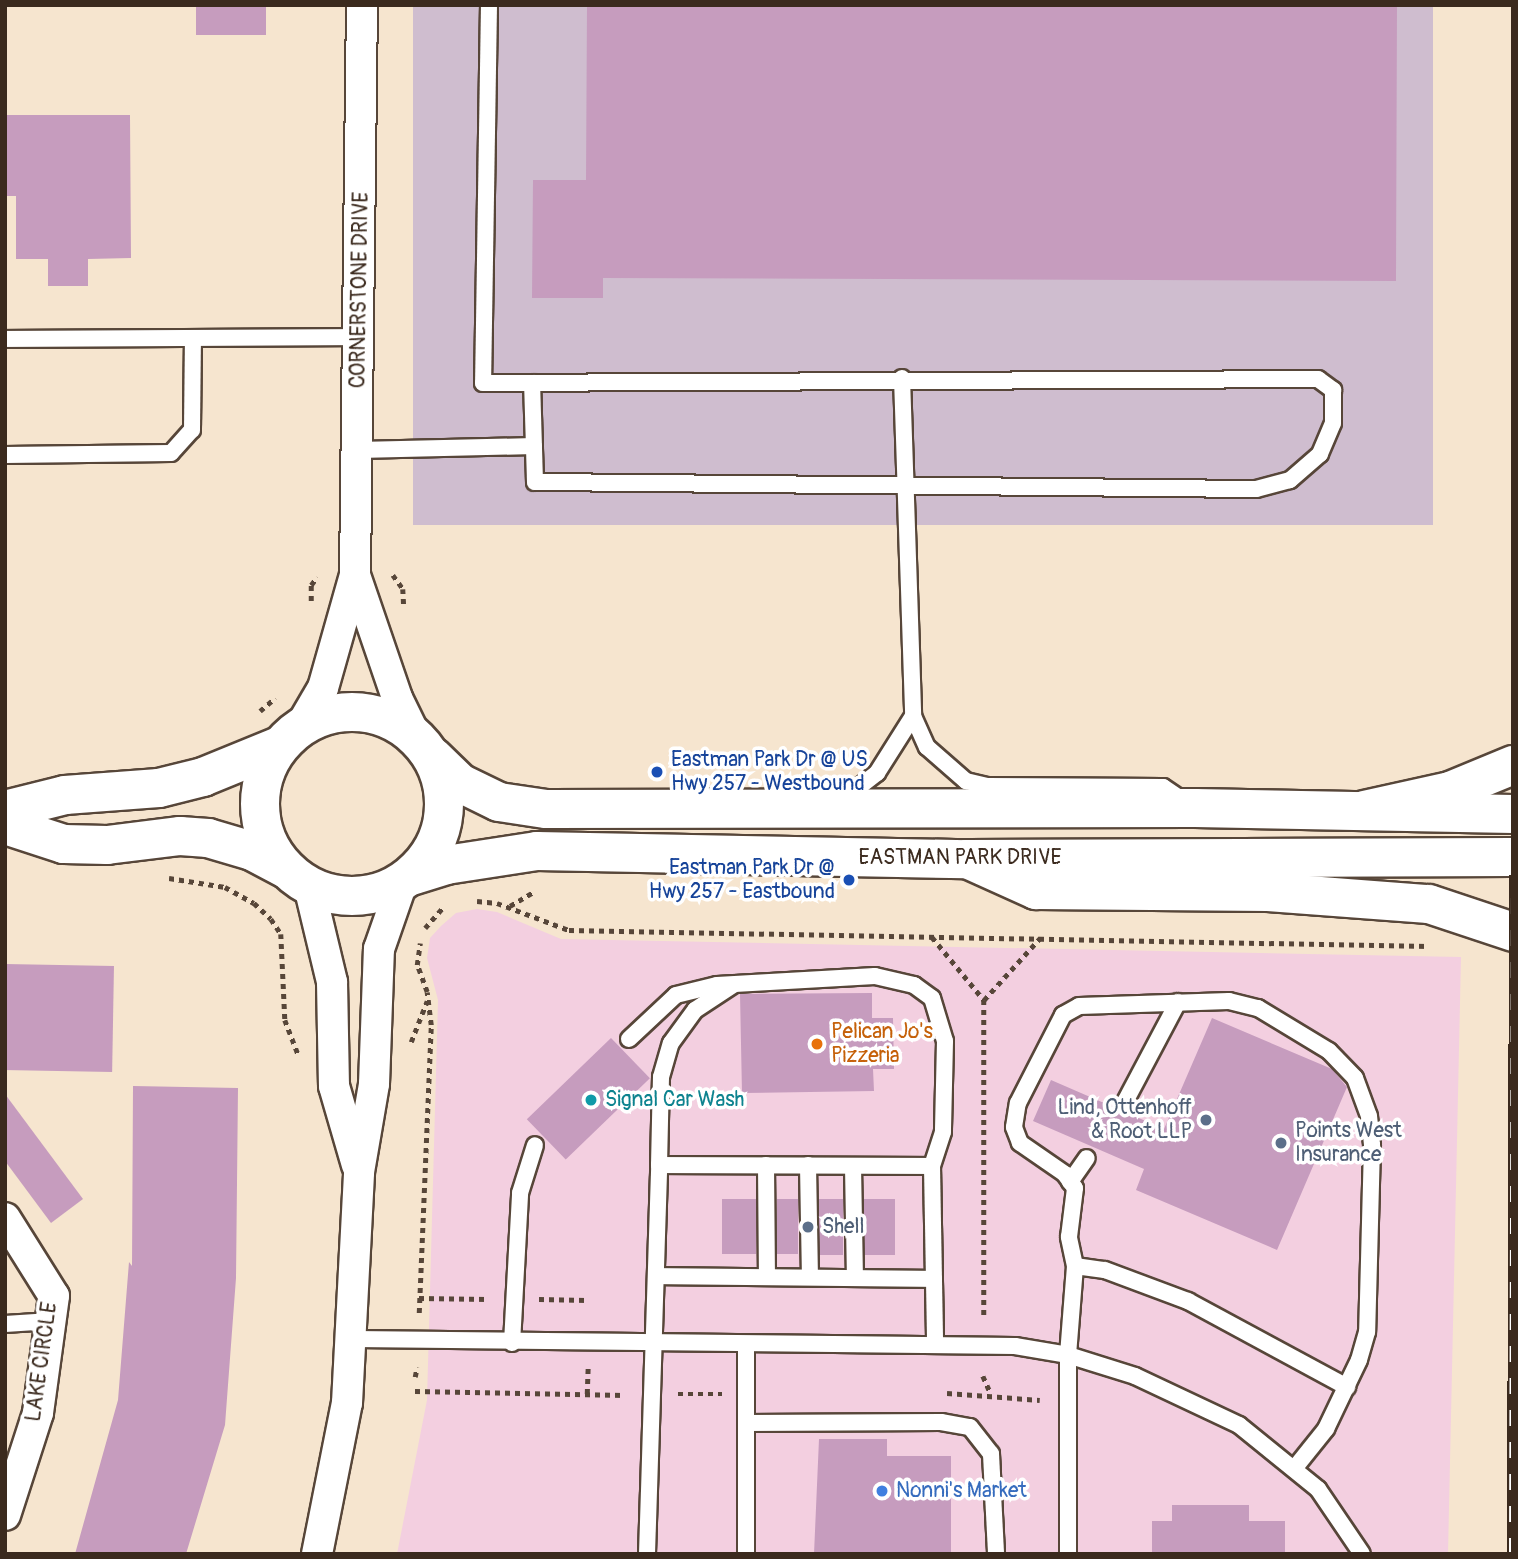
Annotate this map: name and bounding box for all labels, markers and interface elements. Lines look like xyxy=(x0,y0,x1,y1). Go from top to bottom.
street label: CORNERSTONE DRIVE xyxy=(346,192,374,388)
place label: Eastman Park Dr @ US Hwy 257 - Westbound xyxy=(671,747,868,797)
marker: Eastman Park Dr @ US Hwy 257 - Westbound xyxy=(649,764,665,780)
street label: EASTMAN PARK DRIVE xyxy=(859,845,1061,871)
place label: Eastman Park Dr @ Hwy 257 - Eastbound xyxy=(649,855,835,905)
marker: Eastman Park Dr @ Hwy 257 - Eastbound xyxy=(841,872,857,888)
place label: Pelican Jo's Pizzeria xyxy=(831,1019,933,1069)
marker: Pelican Jo's Pizzeria xyxy=(809,1036,825,1052)
place label: Signal Car Wash xyxy=(605,1087,744,1113)
marker: Signal Car Wash xyxy=(583,1092,599,1108)
place label: Lind, Ottenhoff & Root LLP xyxy=(1058,1095,1192,1145)
marker: Lind, Ottenhoff & Root LLP xyxy=(1198,1112,1214,1128)
place label: Points West Insurance xyxy=(1295,1118,1402,1168)
marker: Points West Insurance xyxy=(1273,1135,1289,1151)
place label: Shell xyxy=(822,1214,864,1240)
marker: Shell xyxy=(800,1219,816,1235)
street label: LAKE CIRCLE xyxy=(21,1301,63,1423)
place label: Nonni's Market xyxy=(896,1478,1027,1504)
marker: Nonni's Market xyxy=(874,1483,890,1499)

